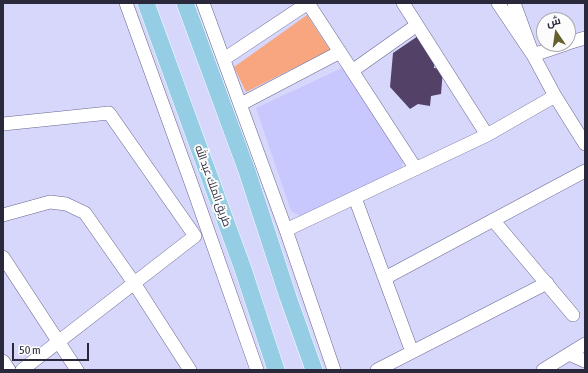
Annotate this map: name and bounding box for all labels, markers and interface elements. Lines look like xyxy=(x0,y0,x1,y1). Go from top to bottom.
north arrow xyxy=(536,12,576,52)
text: ش xyxy=(545,14,562,29)
street label: طريق الملك عبد الله xyxy=(192,144,234,228)
scale bar xyxy=(14,335,91,361)
text: 50 m xyxy=(19,343,41,357)

